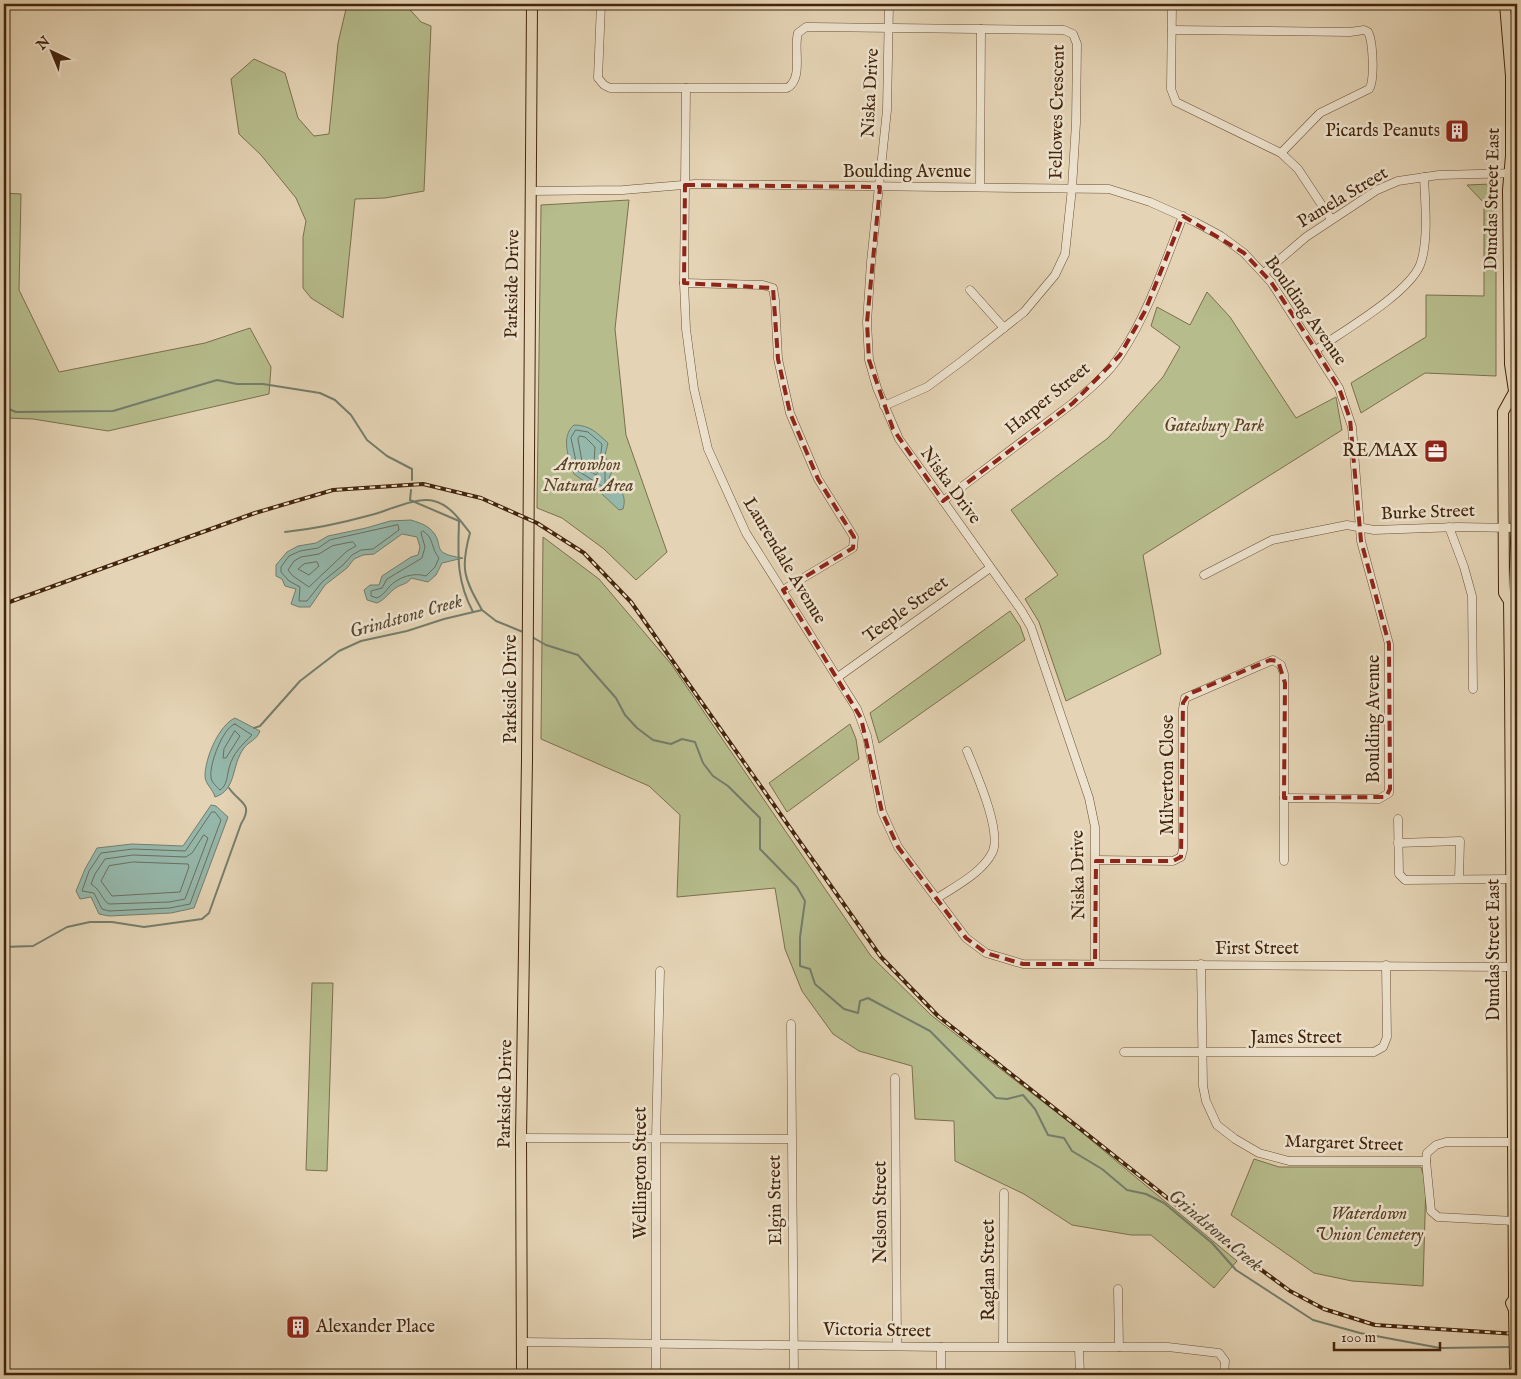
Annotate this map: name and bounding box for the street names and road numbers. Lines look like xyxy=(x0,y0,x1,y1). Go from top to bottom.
street label: Fellowes Crescent xyxy=(1045,44,1071,180)
street label: Niska Drive xyxy=(857,48,885,138)
street label: Dundas Street East xyxy=(1480,128,1506,270)
street label: Boulding Avenue xyxy=(843,161,971,184)
street label: Pamela Street xyxy=(1294,162,1392,234)
street label: Parkside Drive xyxy=(501,229,525,339)
street label: Boulding Avenue xyxy=(1259,252,1351,370)
street label: Harper Street xyxy=(1001,358,1095,440)
street label: Niska Drive xyxy=(914,443,986,529)
street label: Laurendale Avenue xyxy=(737,493,831,629)
street label: Burke Street xyxy=(1381,500,1475,526)
street label: Teeple Street xyxy=(859,571,953,649)
street label: Parkside Drive xyxy=(500,634,523,744)
street label: Boulding Avenue xyxy=(1363,655,1386,783)
street label: Milverton Close xyxy=(1157,715,1180,835)
street label: Niska Drive xyxy=(1067,830,1091,920)
street label: Dundas Street East xyxy=(1483,879,1506,1021)
street label: First Street xyxy=(1215,938,1299,961)
street label: James Street xyxy=(1248,1027,1342,1050)
street label: Parkside Drive xyxy=(494,1039,518,1149)
street label: Wellington Street xyxy=(630,1107,653,1239)
street label: Margaret Street xyxy=(1284,1130,1404,1158)
street label: Elgin Street xyxy=(764,1155,788,1245)
street label: Nelson Street xyxy=(870,1161,893,1263)
street label: Raglan Street xyxy=(978,1219,1001,1321)
street label: Victoria Street xyxy=(822,1319,931,1343)

